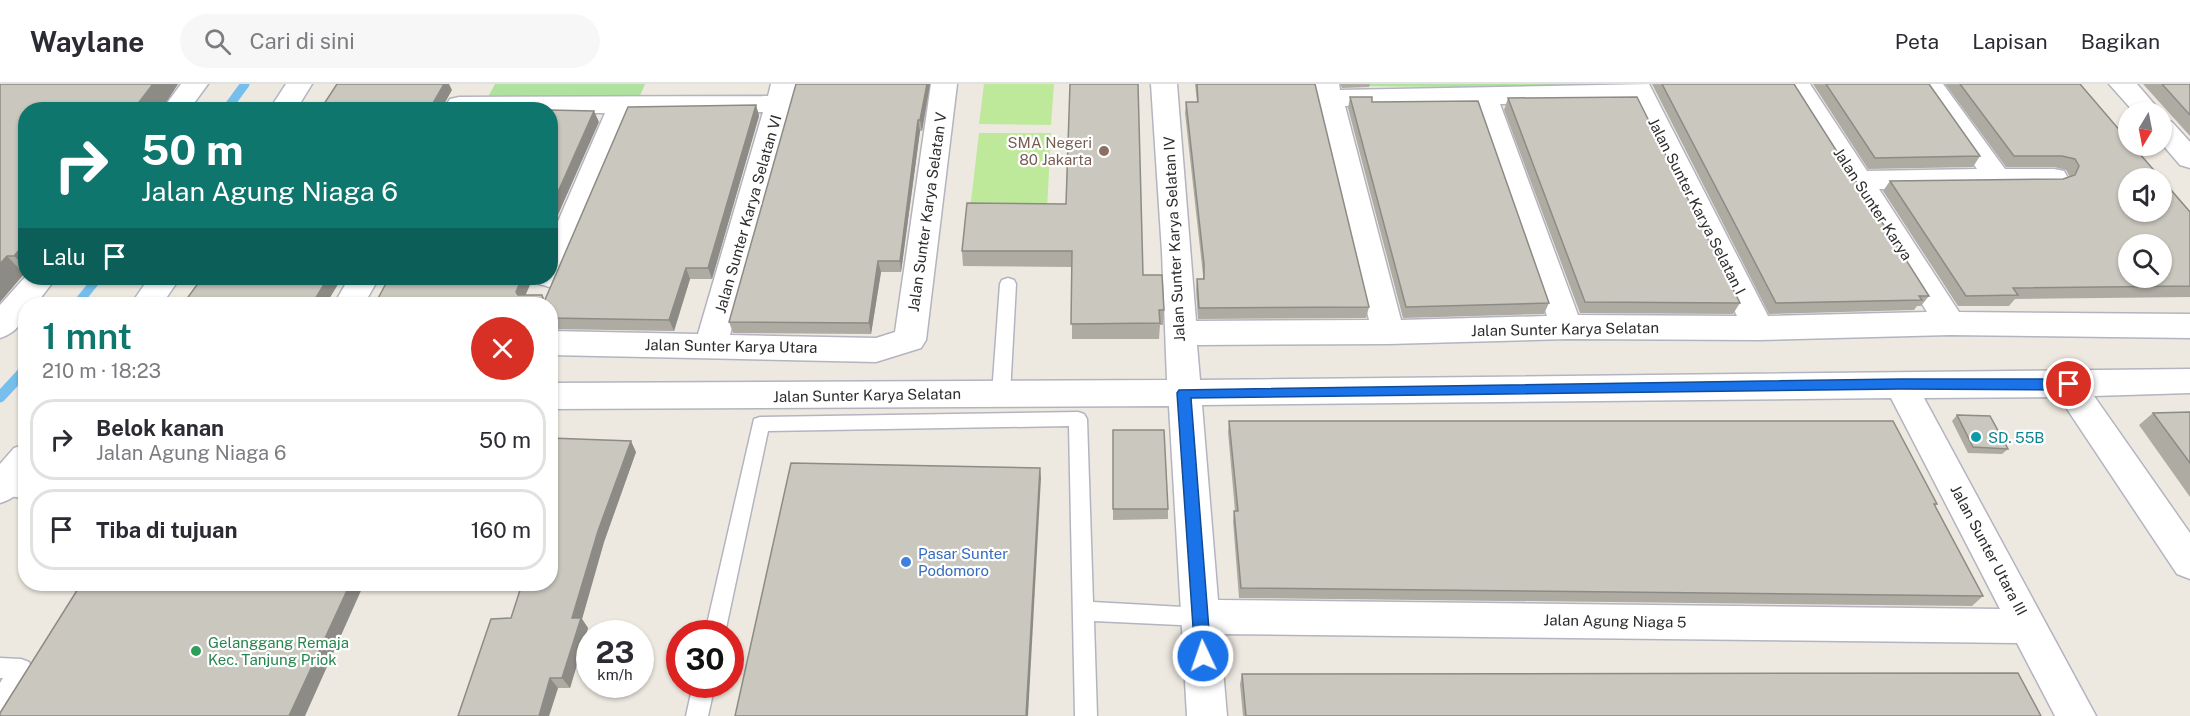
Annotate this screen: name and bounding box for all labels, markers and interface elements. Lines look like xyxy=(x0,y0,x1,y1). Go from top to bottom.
search box xyxy=(180,14,600,68)
text: Waylane xyxy=(30,25,144,58)
icon: search xyxy=(201,25,234,58)
text: Cari di sini xyxy=(249,28,355,54)
text: Peta xyxy=(1895,29,1939,54)
text: Lapisan xyxy=(1972,29,2048,54)
text: Bagikan xyxy=(2081,29,2160,54)
north arrow xyxy=(2118,102,2172,156)
map controls xyxy=(2118,102,2172,288)
street label: Jalan Sunter Karya Selatan V xyxy=(905,111,949,313)
street label: Jalan Sunter Karya Selatan VI xyxy=(711,113,785,315)
street label: Jalan Sunter Karya Selatan I xyxy=(1645,115,1749,297)
text: 50 m xyxy=(141,125,244,174)
icon: right xyxy=(42,126,120,204)
place label: SMA Negeri 80 Jakarta xyxy=(1008,134,1092,168)
street label: Jalan Sunter Karya Selatan IV xyxy=(1160,136,1188,342)
marker: SMA Negeri 80 Jakarta xyxy=(1097,144,1111,158)
street label: Jalan Sunter Karya xyxy=(1830,145,1916,263)
button: sound xyxy=(2118,168,2172,222)
text: Jalan Agung Niaga 6 xyxy=(141,175,398,207)
button: search xyxy=(2118,234,2172,288)
icon: arrive xyxy=(98,240,131,273)
text: Lalu xyxy=(42,244,86,270)
text: 1 mnt xyxy=(42,315,132,357)
button: close xyxy=(471,317,534,380)
street label: Jalan Sunter Karya Selatan xyxy=(1471,319,1659,339)
street label: Jalan Sunter Karya Utara xyxy=(644,336,818,356)
pin xyxy=(2043,358,2094,409)
text: 210 m · 18:23 xyxy=(42,359,161,383)
icon: arrive xyxy=(2052,367,2085,400)
street label: Jalan Sunter Karya Selatan xyxy=(773,385,961,405)
text: Belok kanan xyxy=(96,415,224,441)
icon: right xyxy=(45,423,78,456)
text: 50 m xyxy=(479,427,531,453)
place label: SD. 55B xyxy=(1988,429,2044,446)
marker: SD. 55B xyxy=(1969,430,1983,444)
text: Jalan Agung Niaga 6 xyxy=(96,441,286,465)
street label: Jalan Sunter Utara III xyxy=(1947,482,2031,618)
icon: arrive xyxy=(45,513,78,546)
text: Tiba di tujuan xyxy=(96,517,237,543)
text: 160 m xyxy=(471,517,531,543)
place label: Pasar Sunter Podomoro xyxy=(918,545,1008,579)
marker: Pasar Sunter Podomoro xyxy=(899,555,913,569)
street label: Jalan Agung Niaga 5 xyxy=(1543,611,1687,631)
speed limit sign: 30 xyxy=(666,620,744,698)
position arrow xyxy=(1171,624,1235,688)
place label: Gelanggang Remaja Kec. Tanjung Priok xyxy=(208,634,349,668)
text: 23 xyxy=(595,634,635,670)
marker: Gelanggang Remaja Kec. Tanjung Priok xyxy=(189,644,203,658)
text: km/h xyxy=(597,666,633,683)

